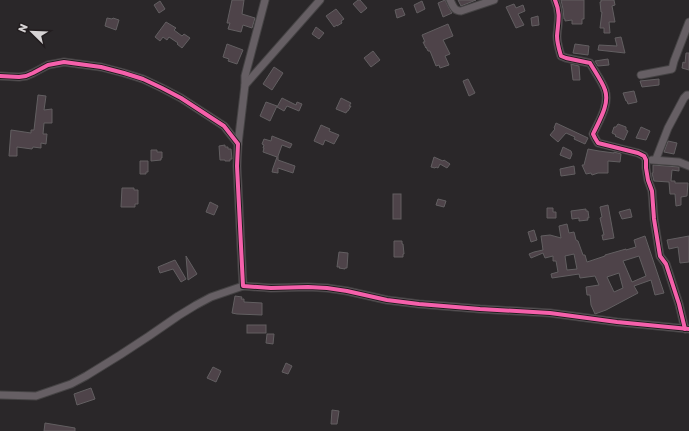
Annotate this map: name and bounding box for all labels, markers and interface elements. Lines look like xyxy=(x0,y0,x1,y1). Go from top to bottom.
north arrow xyxy=(12,12,52,52)
text: N xyxy=(16,22,31,34)

